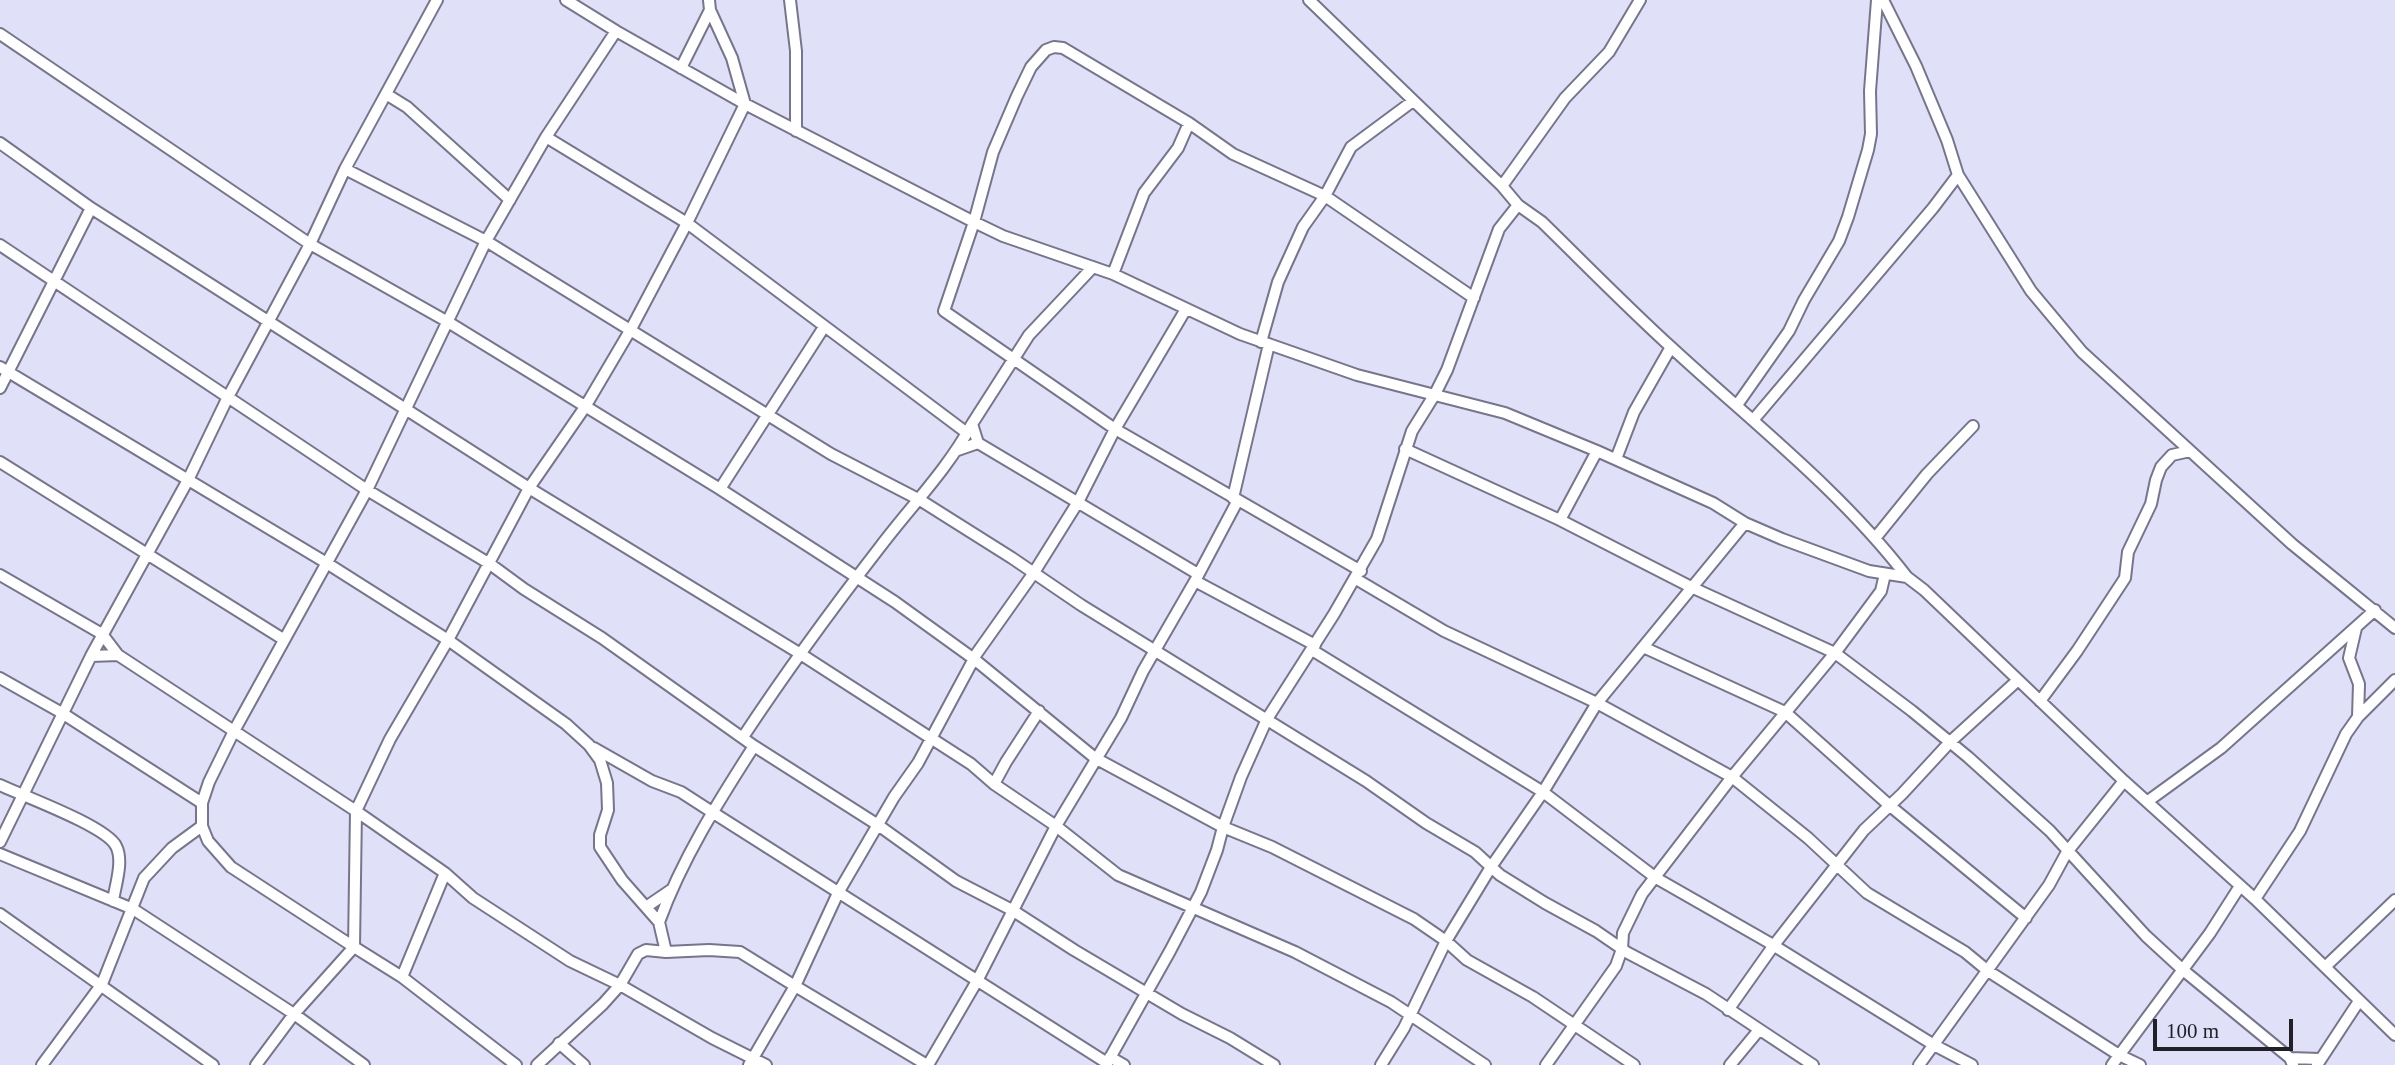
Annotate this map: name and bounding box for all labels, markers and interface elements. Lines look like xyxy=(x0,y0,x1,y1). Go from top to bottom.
scale bar xyxy=(2157,1006,2297,1050)
text: 100 m xyxy=(2166,1019,2219,1043)

